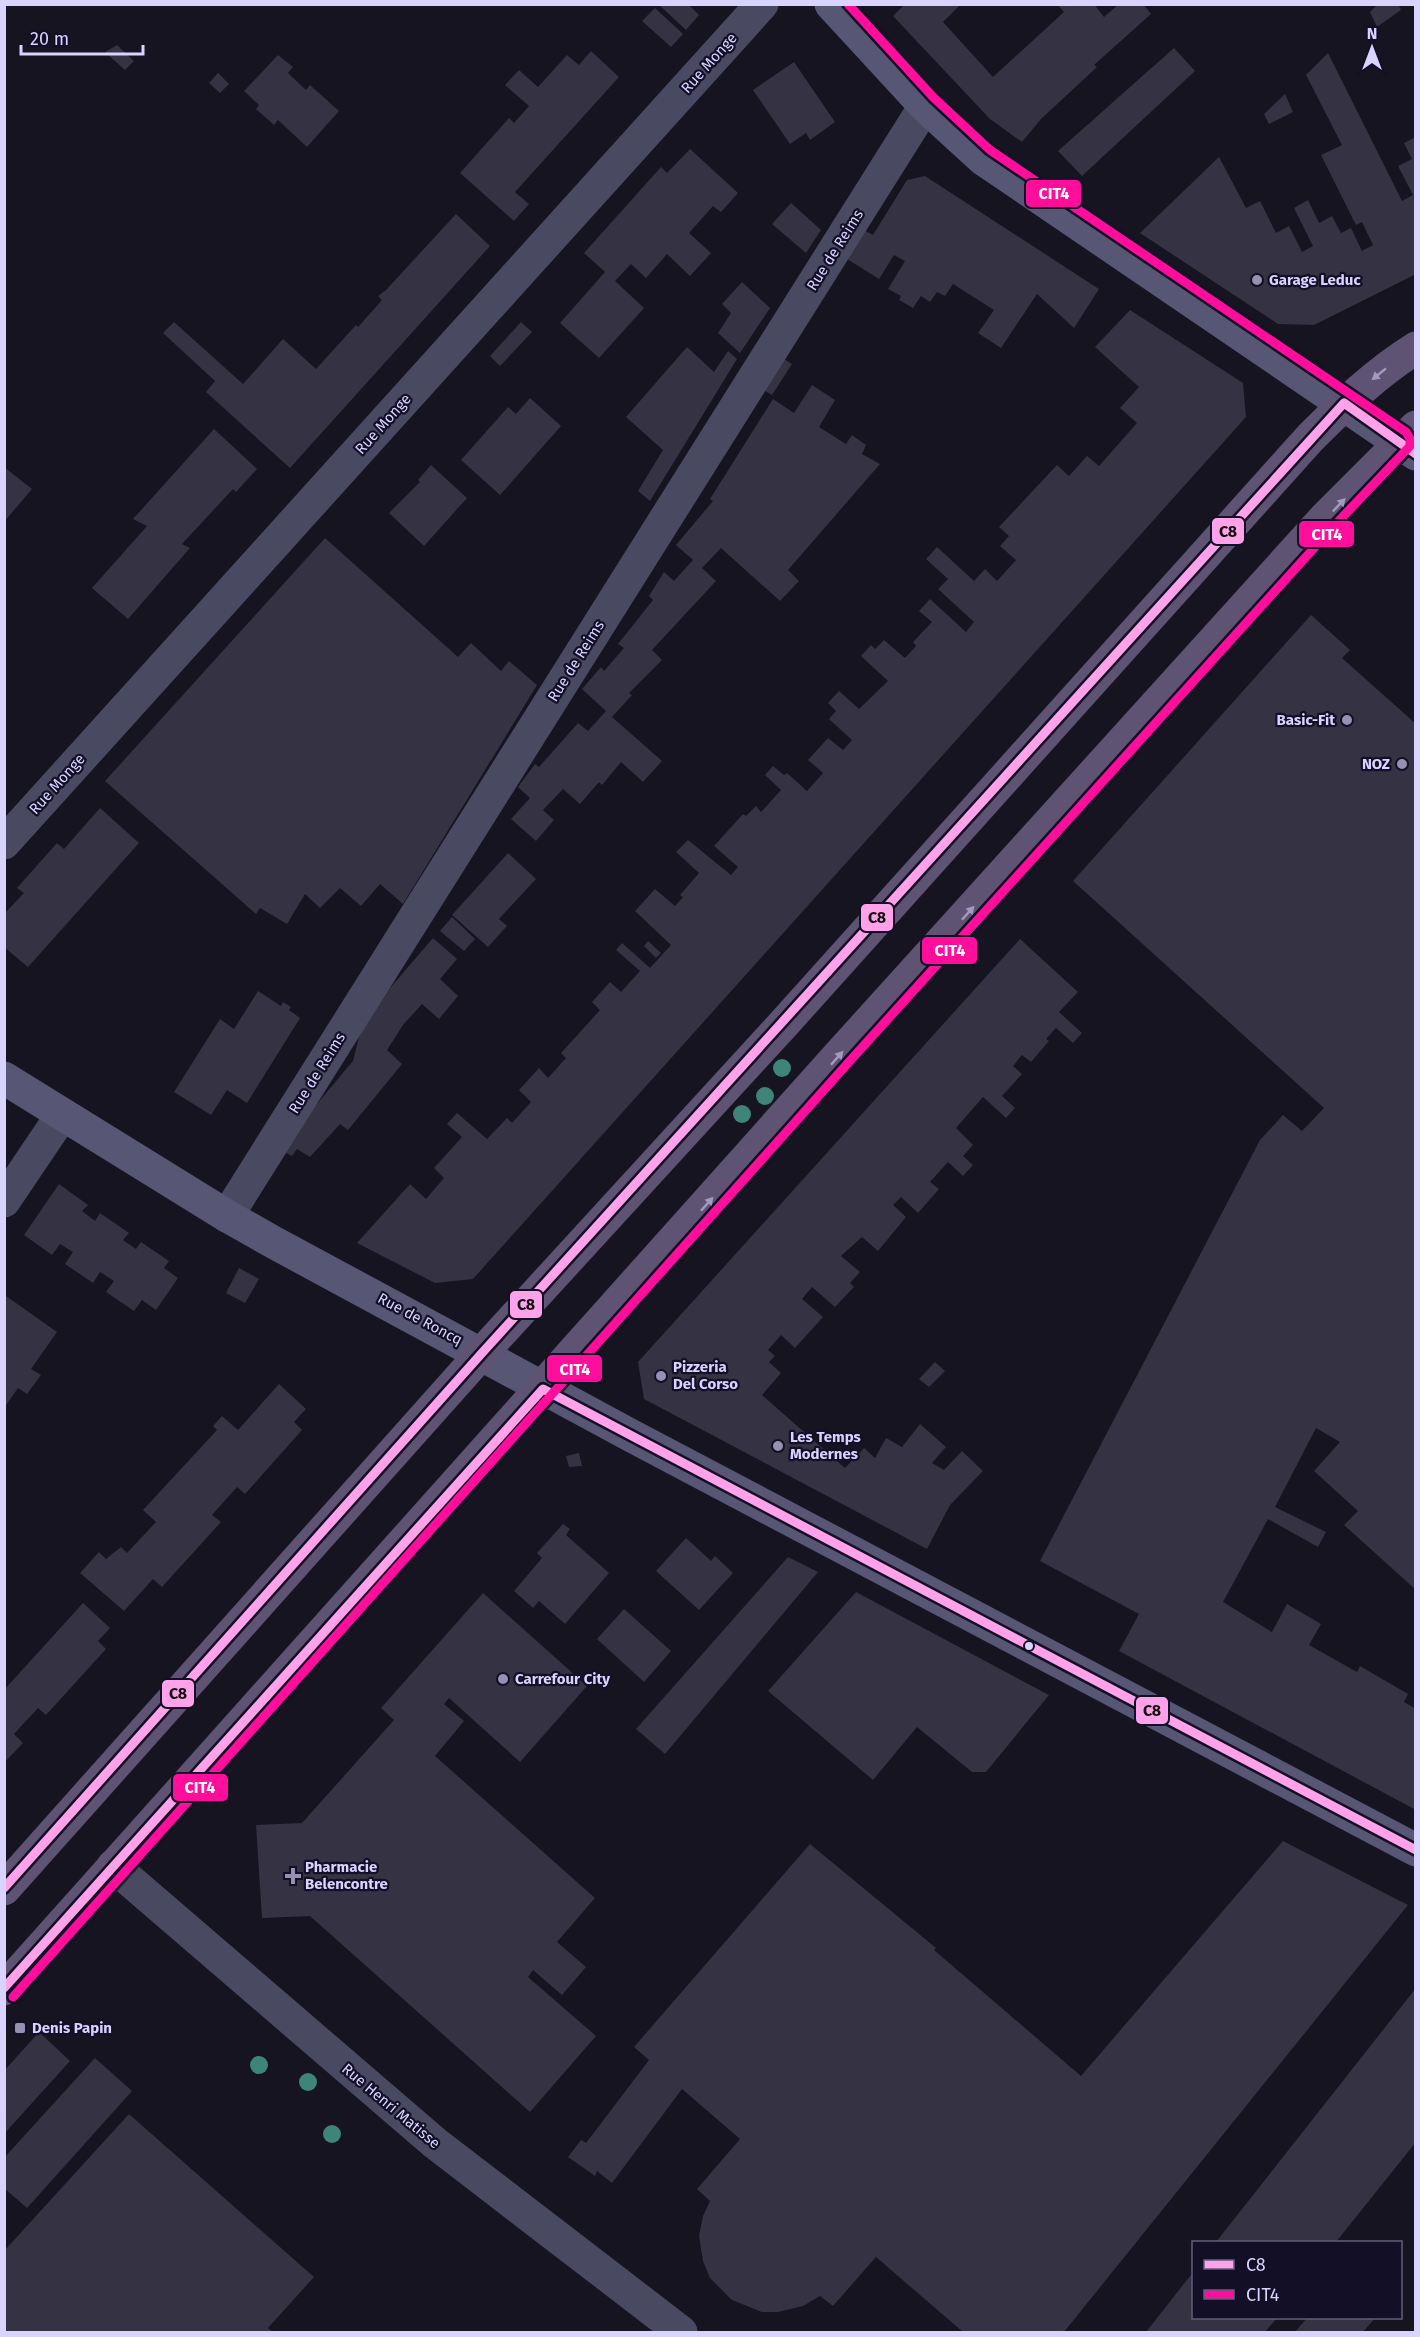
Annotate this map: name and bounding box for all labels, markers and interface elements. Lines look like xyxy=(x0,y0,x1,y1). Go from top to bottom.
scale bar xyxy=(21,18,142,56)
north arrow xyxy=(1342,18,1402,78)
text: N xyxy=(1367,24,1377,43)
text: 20 m xyxy=(30,28,69,50)
street label: Rue Monge xyxy=(677,29,741,97)
line badge: CIT4 xyxy=(1025,179,1082,208)
text: CIT4 xyxy=(1039,184,1069,203)
street label: Rue de Reims xyxy=(803,206,867,294)
place label: Garage Leduc xyxy=(1269,271,1361,289)
marker: Garage Leduc xyxy=(1250,273,1264,287)
one-way arrow xyxy=(1371,367,1386,380)
street label: Rue Monge xyxy=(351,390,415,458)
one-way arrow xyxy=(1331,498,1345,512)
line badge: C8 xyxy=(1211,517,1245,545)
line badge: CIT4 xyxy=(1298,520,1355,548)
text: C8 xyxy=(1219,522,1237,541)
text: CIT4 xyxy=(1312,525,1342,544)
street label: Rue de Reims xyxy=(544,617,608,705)
place label: Basic-Fit xyxy=(1277,711,1335,729)
marker: Basic-Fit xyxy=(1340,713,1354,727)
street label: Rue Monge xyxy=(25,750,89,818)
place label: NOZ xyxy=(1362,755,1390,773)
marker: NOZ xyxy=(1395,757,1409,771)
line badge: C8 xyxy=(860,903,894,932)
one-way arrow xyxy=(961,906,975,921)
text: C8 xyxy=(868,908,886,927)
line badge: CIT4 xyxy=(921,936,978,965)
text: CIT4 xyxy=(935,941,965,960)
street label: Rue de Reims xyxy=(285,1029,349,1117)
one-way arrow xyxy=(830,1051,843,1066)
one-way arrow xyxy=(700,1196,714,1211)
street label: Rue de Roncq xyxy=(375,1289,465,1349)
line badge: C8 xyxy=(509,1290,543,1319)
text: C8 xyxy=(517,1295,535,1314)
line badge: CIT4 xyxy=(546,1354,603,1383)
place label: Pizzeria Del Corso xyxy=(673,1358,738,1393)
text: CIT4 xyxy=(560,1360,590,1379)
marker: Pizzeria Del Corso xyxy=(654,1369,668,1383)
place label: Les Temps Modernes xyxy=(790,1428,861,1463)
marker: Les Temps Modernes xyxy=(771,1439,785,1453)
unlabelled marker xyxy=(1023,1640,1035,1652)
place label: Carrefour City xyxy=(515,1670,610,1688)
marker: Carrefour City xyxy=(496,1672,510,1686)
line badge: C8 xyxy=(161,1679,195,1708)
text: C8 xyxy=(169,1684,187,1703)
line badge: C8 xyxy=(1135,1696,1169,1725)
text: C8 xyxy=(1143,1701,1161,1720)
line badge: CIT4 xyxy=(172,1773,229,1802)
text: CIT4 xyxy=(185,1778,215,1797)
place label: Pharmacie Belencontre xyxy=(305,1858,388,1893)
marker: Pharmacie Belencontre xyxy=(286,1869,300,1883)
place label: Denis Papin xyxy=(32,2019,112,2037)
marker: Denis Papin xyxy=(13,2021,27,2035)
street label: Rue Henri Matisse xyxy=(338,2060,444,2152)
legend xyxy=(1192,2241,1402,2319)
text: C8 xyxy=(1246,2254,1266,2276)
text: CIT4 xyxy=(1246,2284,1280,2306)

